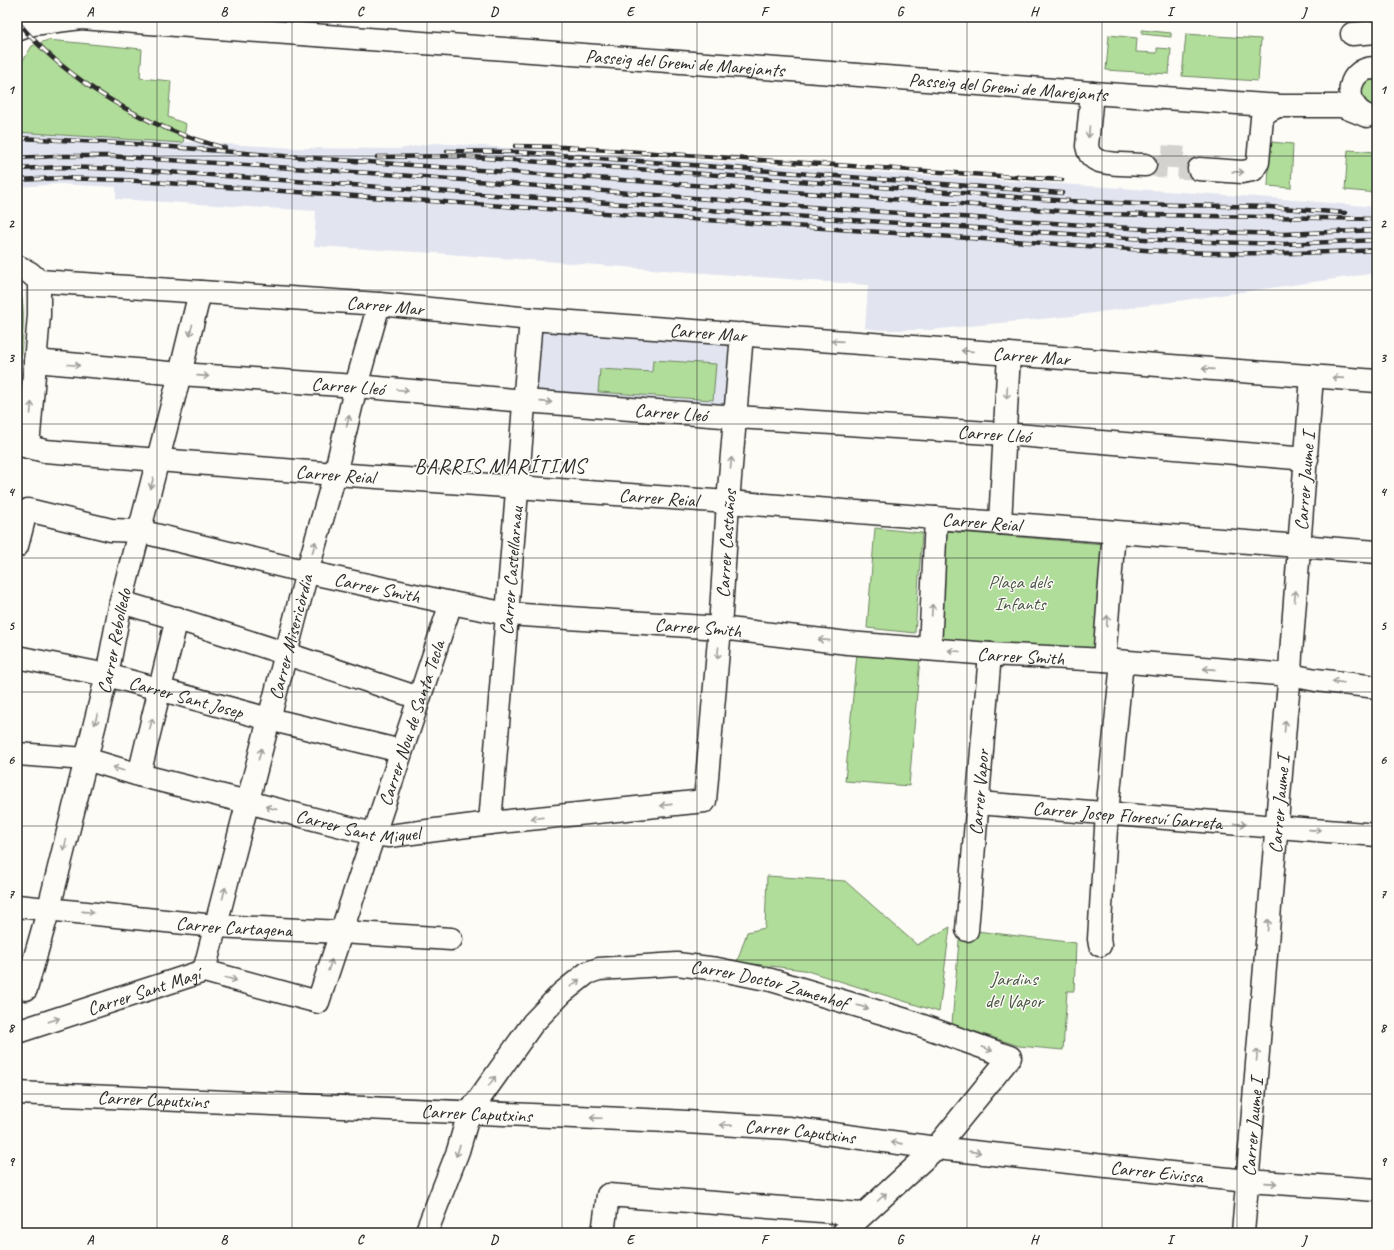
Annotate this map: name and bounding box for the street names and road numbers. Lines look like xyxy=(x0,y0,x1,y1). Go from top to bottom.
street label: Passeig del Gremi de Marejants xyxy=(585,44,788,83)
street label: Passeig del Gremi de Marejants xyxy=(908,68,1111,107)
street label: Carrer Mar xyxy=(346,291,427,322)
street label: Carrer Mar xyxy=(669,318,749,348)
street label: Carrer Mar xyxy=(992,342,1072,372)
street label: Carrer Lleó xyxy=(311,372,389,402)
street label: Carrer Lleó xyxy=(634,398,711,428)
street label: Carrer Lleó xyxy=(957,420,1035,449)
street label: Carrer Jaume I xyxy=(1289,427,1321,531)
street label: Carrer Reial xyxy=(295,460,379,490)
street label: Carrer Reial xyxy=(618,483,702,513)
street label: Carrer Castaños xyxy=(711,486,742,599)
street label: Carrer Castellarnau xyxy=(494,505,529,636)
street label: Carrer Reial xyxy=(941,508,1026,538)
street label: Carrer Smith xyxy=(332,567,423,609)
street label: Carrer Misericòrdia xyxy=(264,571,319,702)
street label: Carrer Rebolledo xyxy=(92,585,137,696)
street label: Carrer Smith xyxy=(654,613,743,643)
street label: Carrer Nou de Santa Tecla xyxy=(373,635,451,809)
street label: Carrer Smith xyxy=(976,642,1065,671)
street label: Carrer Sant Josep xyxy=(126,671,247,725)
street label: Carrer Vapor xyxy=(964,748,995,836)
street label: Carrer Jaume I xyxy=(1263,750,1296,855)
street label: Carrer Josep Floresví Garreta xyxy=(1032,796,1225,836)
street label: Carrer Sant Miquel xyxy=(293,804,425,850)
street label: Carrer Cartagena xyxy=(175,911,295,943)
street label: Carrer Doctor Zamenhof xyxy=(689,955,855,1016)
street label: Carrer Sant Magí xyxy=(84,961,208,1021)
street label: Carrer Jaume I xyxy=(1237,1073,1269,1177)
street label: Carrer Caputxins xyxy=(97,1085,210,1114)
street label: Carrer Caputxins xyxy=(421,1099,534,1128)
street label: Carrer Caputxins xyxy=(744,1114,858,1150)
street label: Carrer Eivissa xyxy=(1109,1156,1205,1189)

